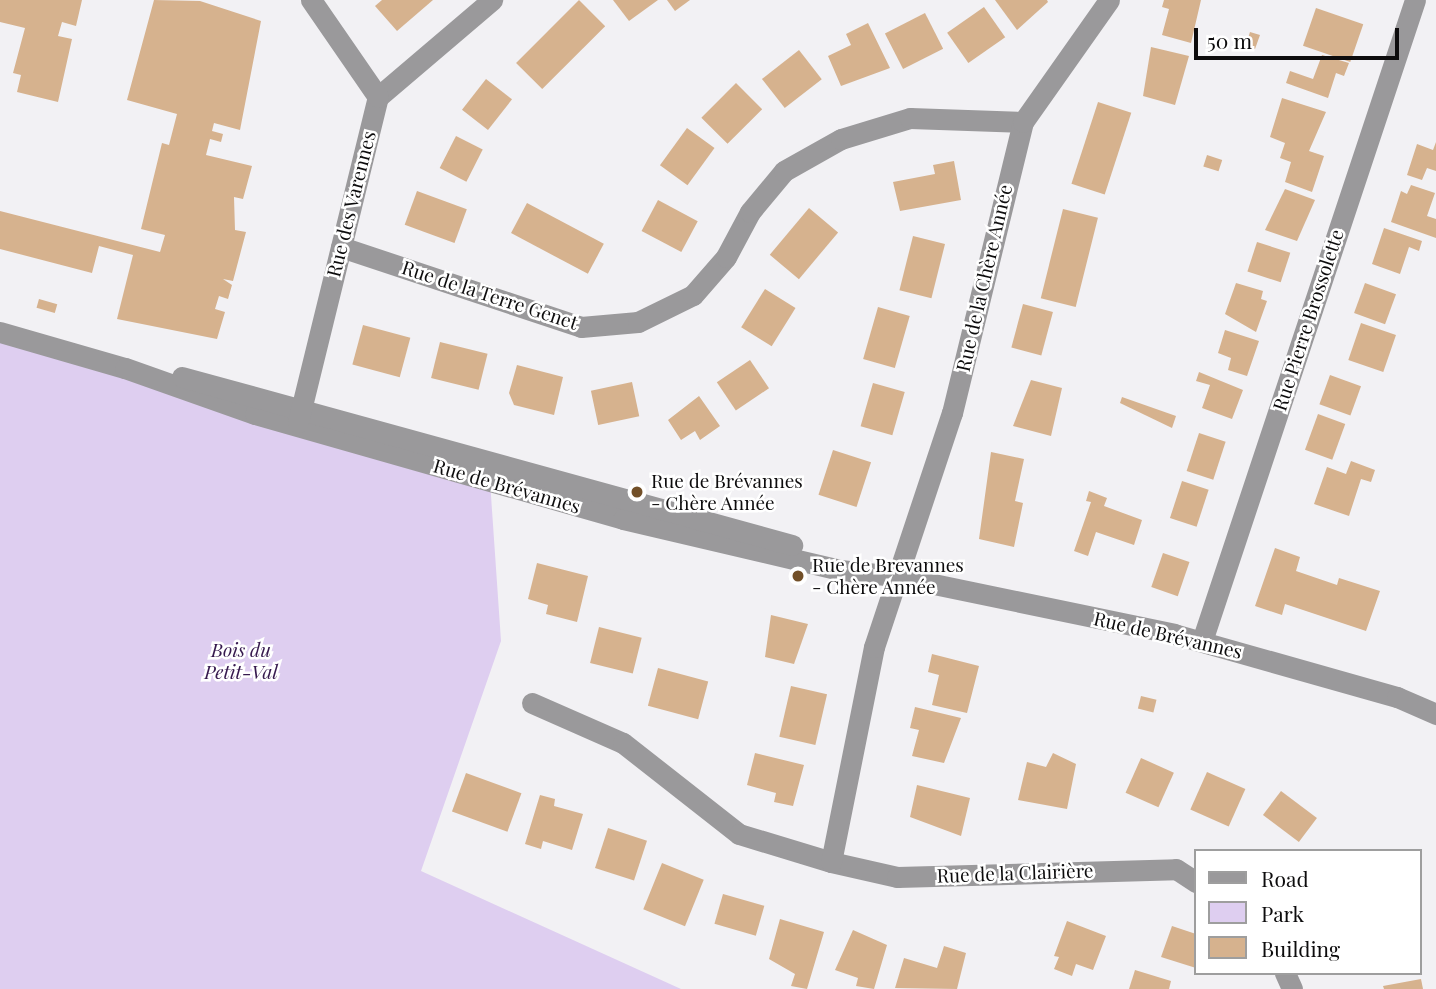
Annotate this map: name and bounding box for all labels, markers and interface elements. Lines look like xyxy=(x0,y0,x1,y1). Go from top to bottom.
scale bar xyxy=(1198,14,1403,58)
text: 50 m xyxy=(1207,26,1252,54)
street label: Rue des Varennes xyxy=(322,128,380,280)
street label: Rue de la Chère Année xyxy=(951,181,1017,375)
street label: Rue Pierre Brossolette xyxy=(1268,226,1348,414)
street label: Rue de la Terre Genet xyxy=(399,256,581,334)
street label: Rue de Brévannes xyxy=(431,454,583,518)
place label: Rue de Brévannes - Chère Année xyxy=(651,470,803,514)
marker: Rue de Brévannes - Chère Année xyxy=(629,484,645,500)
place label: Rue de Brevannes - Chère Année xyxy=(812,554,964,598)
marker: Rue de Brevannes - Chère Année xyxy=(790,568,806,584)
street label: Rue de Brévannes xyxy=(1091,607,1245,663)
park label: Bois du Petit-Val xyxy=(204,639,278,683)
legend xyxy=(1194,849,1422,975)
street label: Rue de la Clairière xyxy=(936,859,1094,887)
text: Road xyxy=(1261,864,1309,892)
text: Park xyxy=(1261,899,1304,927)
text: Building xyxy=(1261,934,1340,962)

